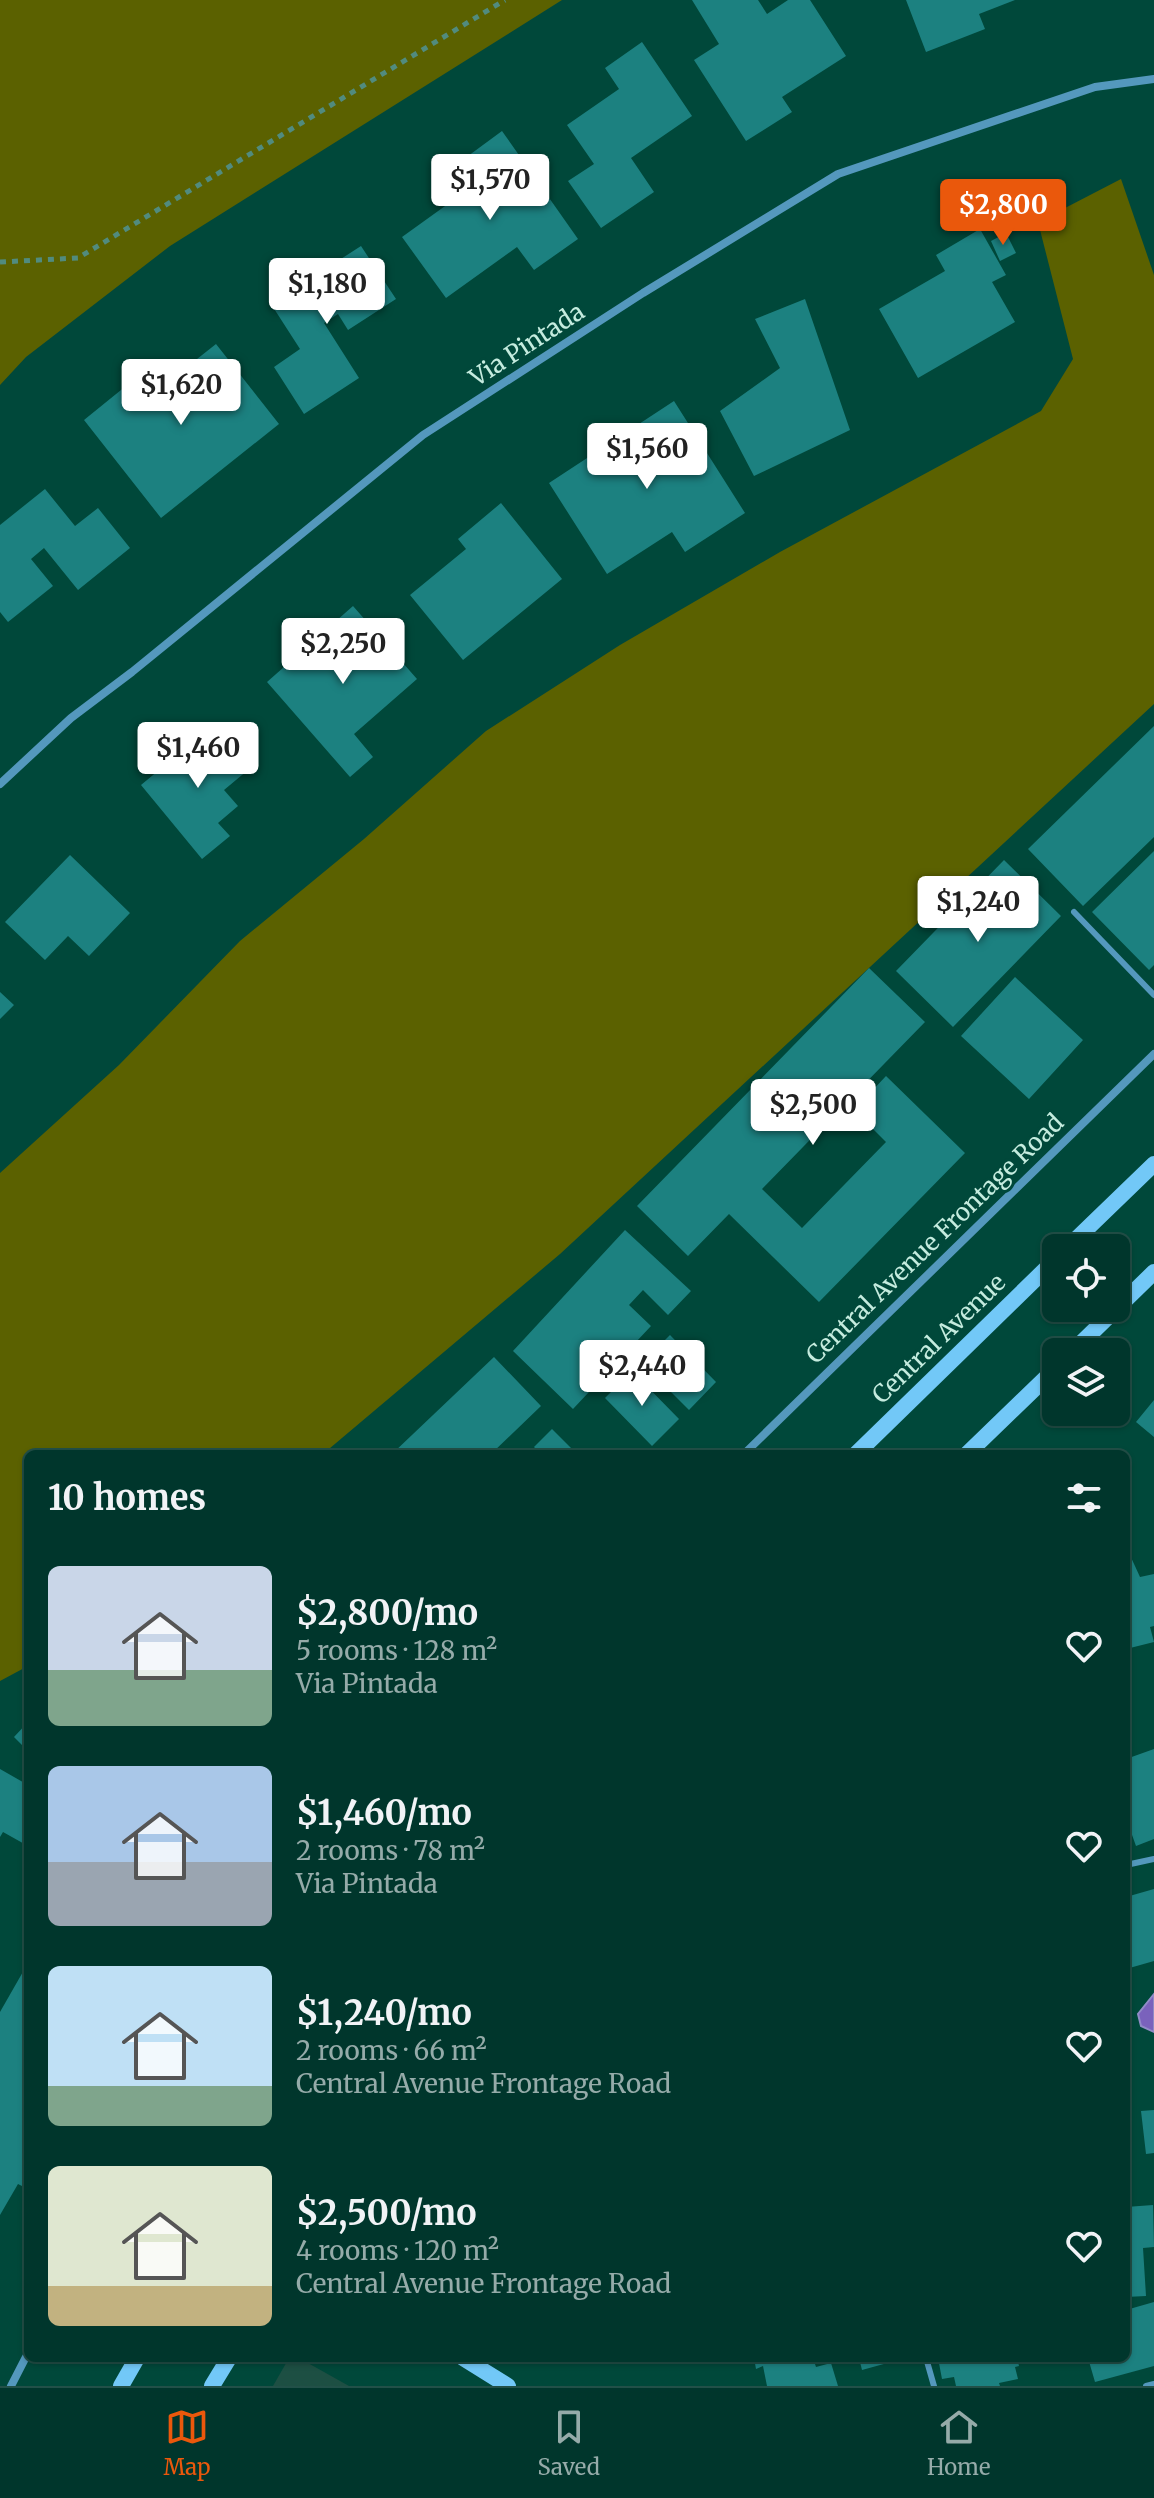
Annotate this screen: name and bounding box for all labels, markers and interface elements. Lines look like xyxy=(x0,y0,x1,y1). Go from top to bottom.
pin: $1,570 xyxy=(425,154,555,222)
text: $1,570 xyxy=(449,163,531,196)
pin: $2,800 xyxy=(938,179,1068,247)
text: $2,800 xyxy=(958,188,1048,221)
pin: $1,180 xyxy=(262,258,392,326)
text: $1,180 xyxy=(287,267,367,300)
street label: Via Pintada xyxy=(463,296,590,394)
pin: $1,620 xyxy=(116,359,246,427)
text: $1,620 xyxy=(140,368,222,401)
pin: $1,560 xyxy=(582,423,712,491)
text: $1,560 xyxy=(605,432,689,465)
pin: $2,250 xyxy=(278,618,408,686)
text: $2,250 xyxy=(300,627,386,660)
pin: $1,460 xyxy=(133,722,263,790)
text: $1,460 xyxy=(156,731,240,764)
pin: $1,240 xyxy=(913,876,1043,944)
text: $1,240 xyxy=(936,885,1020,918)
pin: $2,500 xyxy=(748,1079,878,1147)
text: $2,500 xyxy=(769,1088,857,1121)
street label: Central Avenue Frontage Road xyxy=(800,1108,1070,1370)
map controls xyxy=(1042,1234,1130,1426)
button: locate xyxy=(1042,1234,1130,1322)
street label: Central Avenue xyxy=(866,1268,1012,1410)
button: layers xyxy=(1042,1338,1130,1426)
pin: $2,440 xyxy=(577,1340,707,1408)
text: $2,440 xyxy=(598,1349,686,1382)
icon: filters xyxy=(1062,1476,1106,1520)
text: 10 homes xyxy=(48,1477,206,1519)
text: $2,800/mo xyxy=(296,1592,478,1634)
icon: home xyxy=(112,1598,208,1694)
icon: heart xyxy=(1062,1624,1106,1668)
text: 5 rooms · 128 m² xyxy=(296,1634,497,1667)
text: Via Pintada xyxy=(296,1667,438,1700)
text: $1,460/mo xyxy=(296,1792,472,1834)
icon: home xyxy=(112,1798,208,1894)
icon: heart xyxy=(1062,1824,1106,1868)
text: 2 rooms · 78 m² xyxy=(296,1834,485,1867)
text: Via Pintada xyxy=(296,1867,438,1900)
text: $1,240/mo xyxy=(296,1992,472,2034)
icon: home xyxy=(112,1998,208,2094)
icon: heart xyxy=(1062,2024,1106,2068)
text: 2 rooms · 66 m² xyxy=(296,2034,487,2067)
text: Central Avenue Frontage Road xyxy=(296,2067,671,2100)
text: $2,500/mo xyxy=(296,2192,477,2234)
icon: home xyxy=(112,2198,208,2294)
icon: heart xyxy=(1062,2224,1106,2268)
text: 4 rooms · 120 m² xyxy=(296,2234,499,2267)
text: Central Avenue Frontage Road xyxy=(296,2267,671,2300)
tab: Map xyxy=(164,2405,210,2481)
tab: Saved xyxy=(538,2405,600,2481)
tab: Home xyxy=(927,2405,990,2481)

